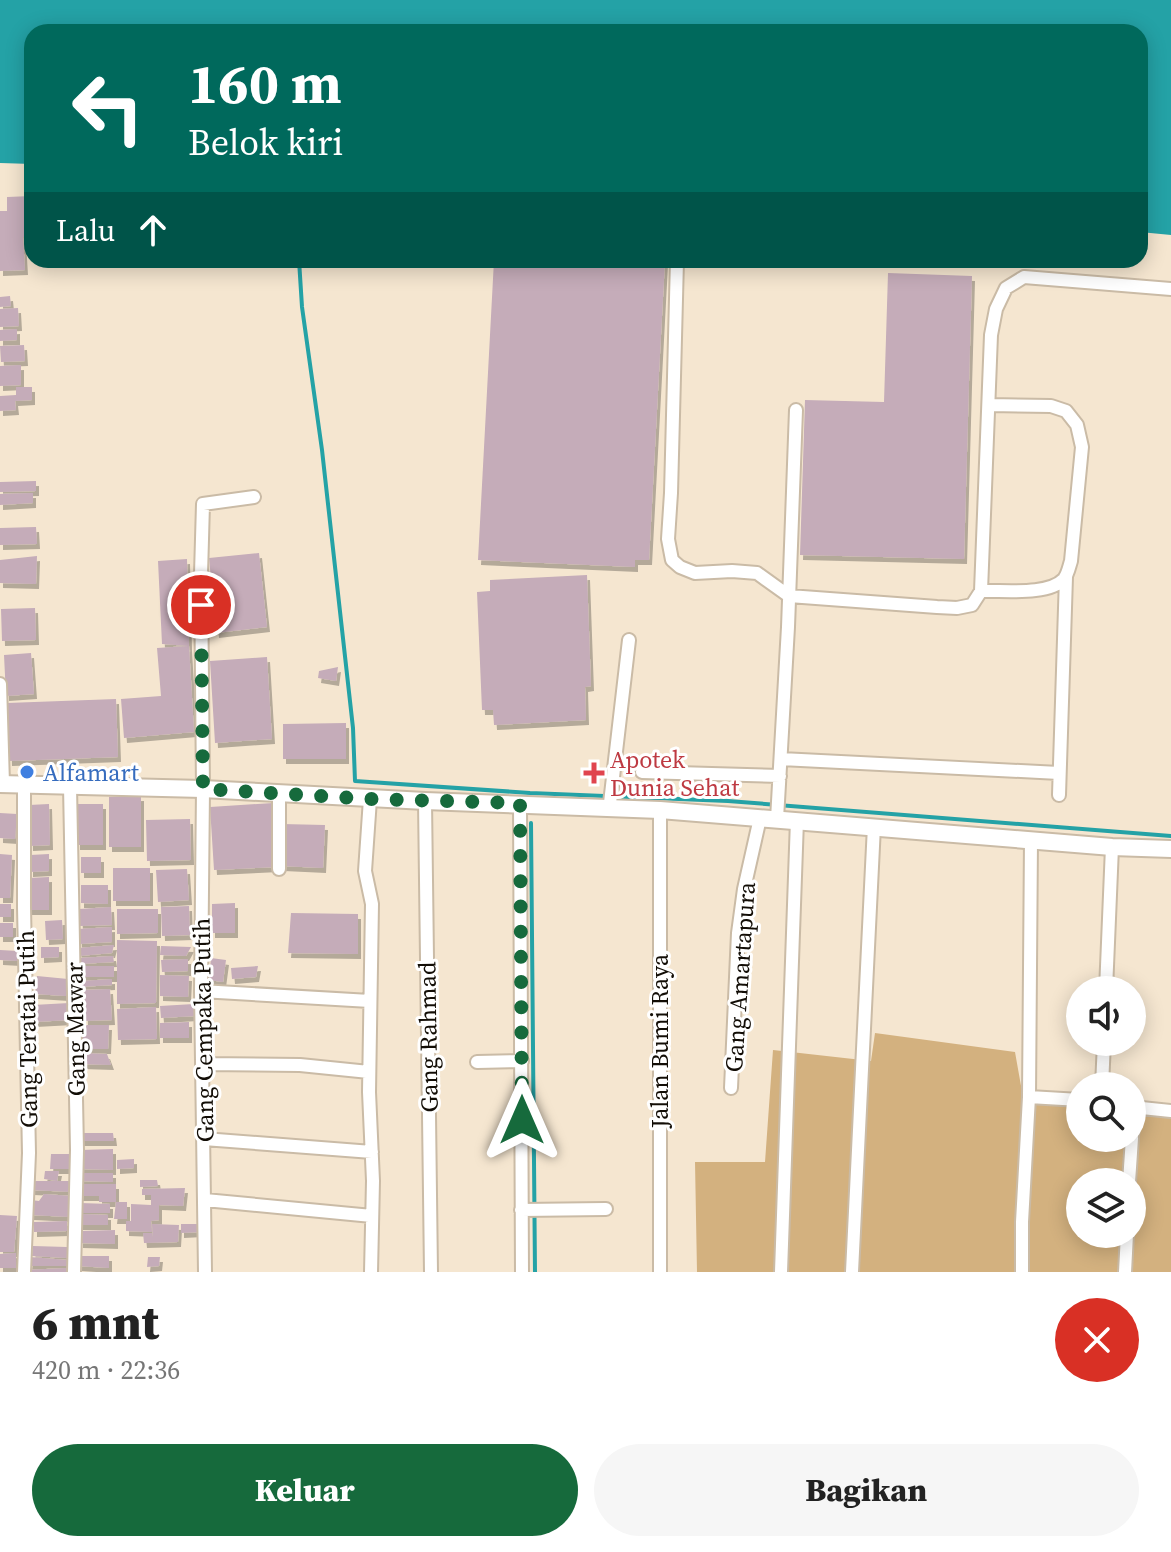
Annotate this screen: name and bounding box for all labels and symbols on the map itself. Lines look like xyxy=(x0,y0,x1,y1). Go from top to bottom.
pin xyxy=(167,571,235,639)
place label: Apotek Dunia Sehat xyxy=(610,743,739,804)
place label: Alfamart xyxy=(43,756,139,789)
marker: Alfamart xyxy=(18,763,36,781)
marker: Apotek Dunia Sehat xyxy=(585,764,603,782)
street label: Gang Amartapura xyxy=(717,880,763,1073)
street label: Gang Cempaka Putih xyxy=(185,918,221,1142)
street label: Gang Teratai Putih xyxy=(9,930,45,1128)
street label: Jalan Bumi Raya xyxy=(643,953,676,1129)
street label: Gang Rahmad xyxy=(410,961,446,1113)
street label: Gang Mawar xyxy=(57,962,93,1096)
position arrow xyxy=(480,1078,564,1162)

